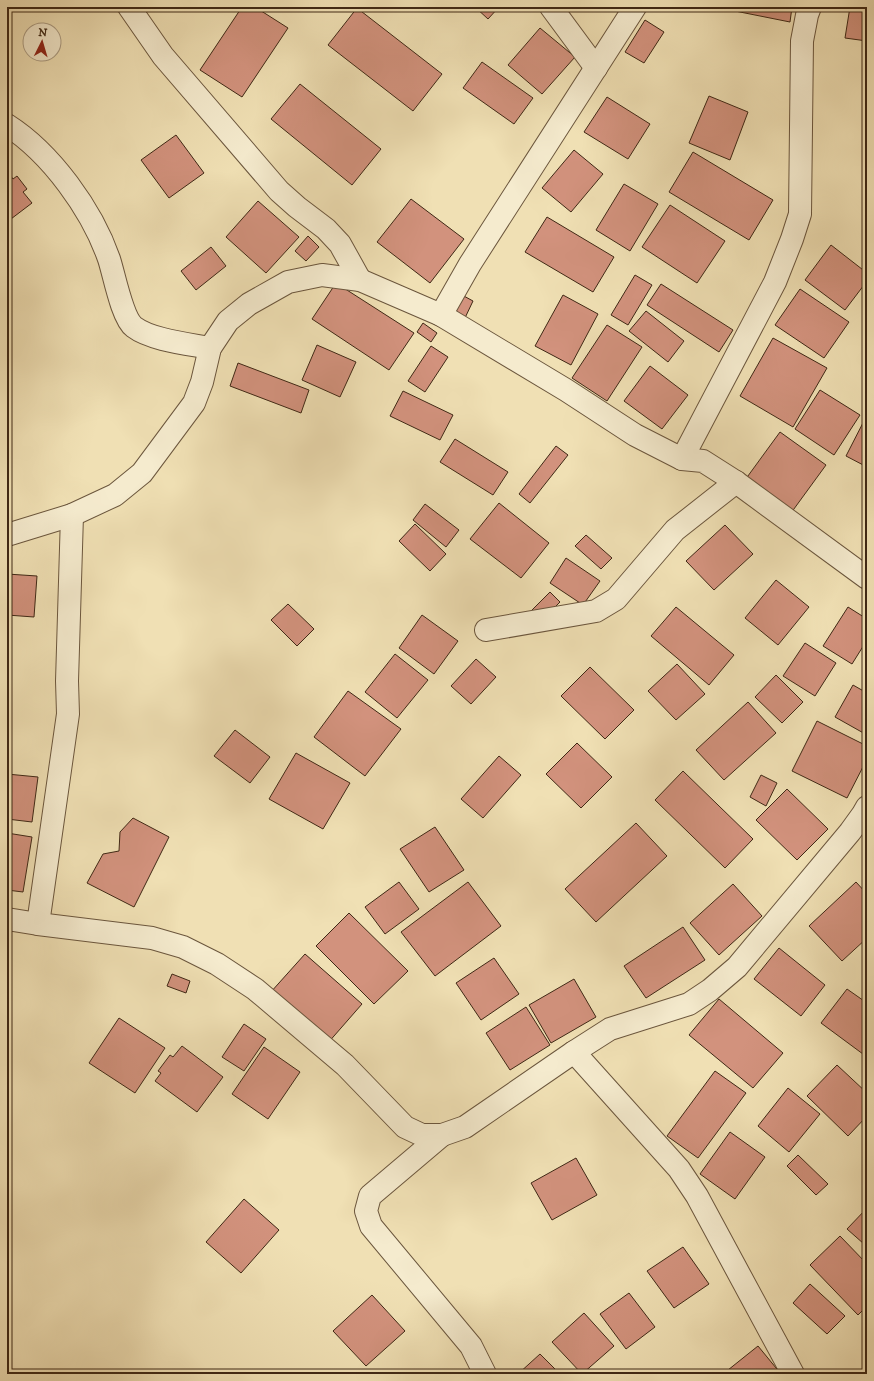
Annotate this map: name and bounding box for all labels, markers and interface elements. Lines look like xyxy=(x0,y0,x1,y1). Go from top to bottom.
north arrow xyxy=(22,22,62,62)
text: N xyxy=(38,26,48,40)

